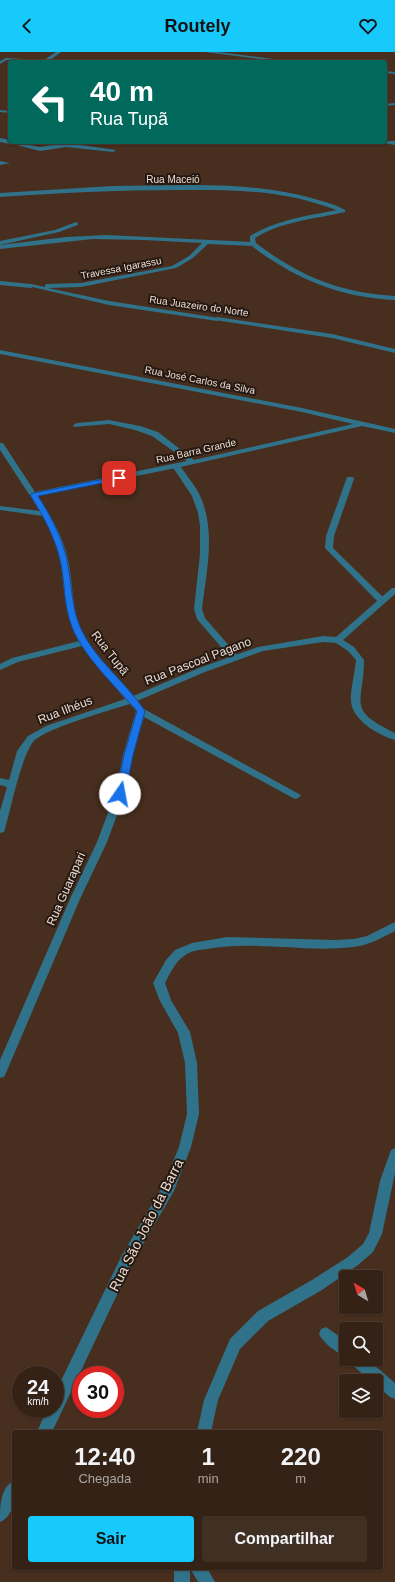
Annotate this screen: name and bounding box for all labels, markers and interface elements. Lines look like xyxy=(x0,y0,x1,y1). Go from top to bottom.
icon: back xyxy=(16,15,38,37)
icon: heart xyxy=(357,15,379,37)
text: Routely xyxy=(164,16,231,36)
icon: left xyxy=(24,76,76,128)
text: 40 m xyxy=(90,76,154,107)
text: Rua Tupã xyxy=(90,109,168,129)
street label: Rua Maceió xyxy=(146,174,200,185)
street label: Travessa Igarassu xyxy=(80,255,162,281)
street label: Rua Juazeiro do Norte xyxy=(149,294,250,318)
street label: Rua José Carlos da Silva xyxy=(144,364,257,396)
street label: Rua Barra Grande xyxy=(155,436,237,466)
pin xyxy=(102,461,136,495)
icon: arrive xyxy=(108,467,130,489)
street label: Rua Tupã xyxy=(88,628,132,678)
street label: Rua Pascoal Pagano xyxy=(143,634,253,688)
street label: Rua Ilhéus xyxy=(36,693,94,727)
position arrow xyxy=(99,773,141,815)
street label: Rua Guarapari xyxy=(44,850,88,928)
street label: Rua São João da Barra xyxy=(106,1156,186,1294)
north arrow xyxy=(339,1270,383,1314)
map controls xyxy=(339,1270,383,1418)
button: search xyxy=(339,1322,383,1366)
speed limit sign: 30 xyxy=(72,1366,124,1418)
button: layers xyxy=(339,1374,383,1418)
text: 24 xyxy=(27,1376,49,1398)
text: km/h xyxy=(27,1396,49,1407)
text: 12:40 xyxy=(74,1443,136,1470)
text: 1 xyxy=(201,1443,215,1470)
text: 220 xyxy=(281,1443,321,1470)
text: Chegada xyxy=(78,1471,131,1486)
text: min xyxy=(198,1471,219,1486)
text: m xyxy=(295,1471,306,1486)
button: Sair xyxy=(28,1516,194,1562)
button: Compartilhar xyxy=(202,1516,367,1562)

